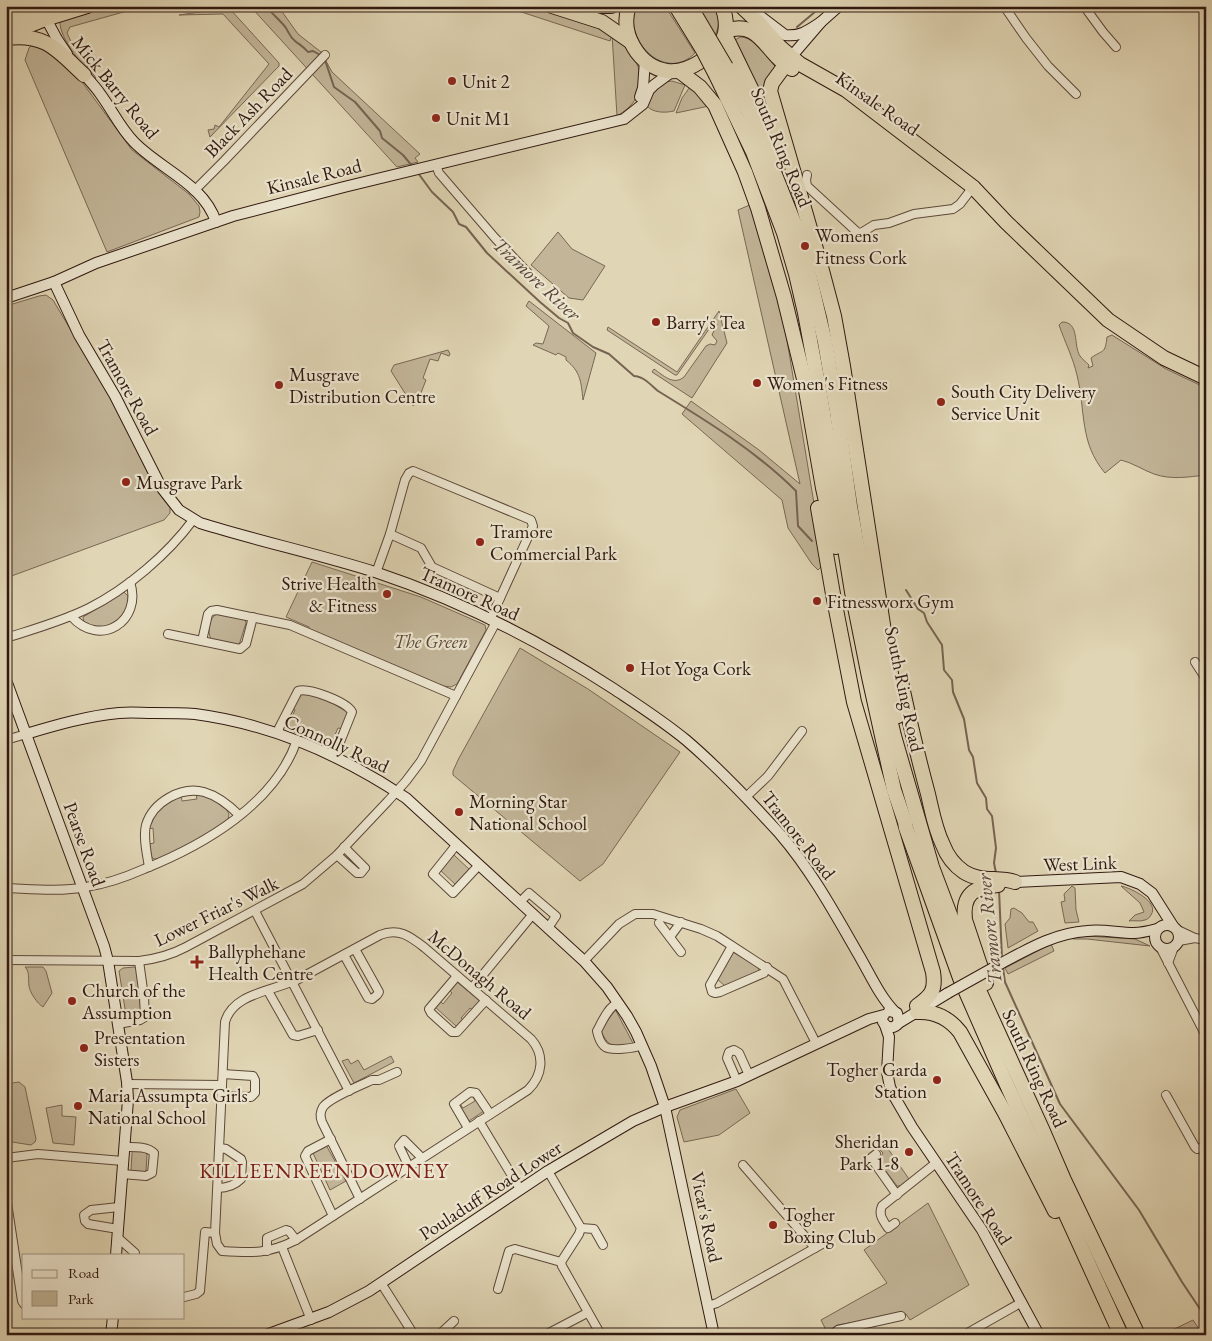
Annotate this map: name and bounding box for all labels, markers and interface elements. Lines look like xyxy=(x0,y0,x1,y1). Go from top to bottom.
street label: Mick Barry Road xyxy=(66,31,165,144)
street label: Black Ash Road xyxy=(199,62,298,163)
street label: Kinsale Road xyxy=(831,65,925,142)
place label: Unit 2 xyxy=(462,69,510,94)
marker: Unit 2 xyxy=(446,75,458,87)
street label: South Ring Road xyxy=(745,83,818,211)
place label: Unit M1 xyxy=(446,106,511,131)
marker: Unit M1 xyxy=(430,112,442,124)
street label: Kinsale Road xyxy=(264,153,365,200)
place label: Womens Fitness Cork xyxy=(815,223,908,270)
water label: Tramore River xyxy=(487,232,588,327)
marker: Womens Fitness Cork xyxy=(799,240,811,252)
place label: Barry's Tea xyxy=(666,310,746,335)
marker: Barry's Tea xyxy=(650,316,662,328)
street label: Tramore Road xyxy=(91,335,164,440)
place label: Musgrave Distribution Centre xyxy=(289,362,435,409)
place label: Women's Fitness xyxy=(767,371,888,396)
marker: Women's Fitness xyxy=(751,377,763,389)
marker: Musgrave Distribution Centre xyxy=(273,379,285,391)
place label: South City Delivery Service Unit xyxy=(951,379,1097,426)
marker: South City Delivery Service Unit xyxy=(935,396,947,408)
place label: Musgrave Park xyxy=(136,470,244,495)
marker: Musgrave Park xyxy=(120,476,132,488)
place label: Tramore Commercial Park xyxy=(490,519,618,566)
marker: Tramore Commercial Park xyxy=(474,536,486,548)
street label: Tramore Road xyxy=(416,560,524,627)
place label: Strive Health & Fitness xyxy=(281,571,377,618)
marker: Strive Health & Fitness xyxy=(381,588,393,600)
place label: Fitnessworx Gym xyxy=(827,589,954,614)
marker: Fitnessworx Gym xyxy=(811,595,823,607)
street label: South Ring Road xyxy=(879,624,930,755)
park label: The Green xyxy=(394,629,468,654)
place label: Hot Yoga Cork xyxy=(640,656,752,681)
marker: Hot Yoga Cork xyxy=(624,662,636,674)
street label: Connolly Road xyxy=(280,708,394,779)
street label: Tramore Road xyxy=(756,786,841,885)
place label: Morning Star National School xyxy=(469,789,588,836)
street label: Pearse Road xyxy=(58,799,111,890)
marker: Morning Star National School xyxy=(453,806,465,818)
street label: West Link xyxy=(1043,850,1118,877)
street label: Lower Friar's Walk xyxy=(150,870,283,952)
water label: Tramore River xyxy=(970,871,1008,986)
street label: McDonagh Road xyxy=(423,924,537,1025)
place label: Ballyphehane Health Centre xyxy=(208,939,313,986)
marker: Ballyphehane Health Centre xyxy=(190,955,204,969)
place label: Church of the Assumption xyxy=(81,978,185,1025)
marker: Church of the Assumption xyxy=(66,995,78,1007)
street label: South Ring Road xyxy=(996,1005,1073,1132)
place label: Presentation Sisters xyxy=(94,1025,185,1072)
marker: Presentation Sisters xyxy=(78,1042,90,1054)
place label: Togher Garda Station xyxy=(826,1057,927,1104)
marker: Togher Garda Station xyxy=(931,1074,943,1086)
place label: Maria Assumpta Girls National School xyxy=(88,1083,248,1130)
marker: Maria Assumpta Girls National School xyxy=(72,1100,84,1112)
place label: Sheridan Park 1-8 xyxy=(835,1129,899,1176)
street label: Pouladuff Road Lower xyxy=(414,1135,567,1246)
marker: Sheridan Park 1-8 xyxy=(903,1146,915,1158)
street label: Tramore Road xyxy=(939,1147,1018,1250)
district label: KILLEENREENDOWNEY xyxy=(199,1157,450,1184)
street label: Vicar's Road xyxy=(685,1170,728,1265)
place label: Togher Boxing Club xyxy=(783,1202,876,1249)
marker: Togher Boxing Club xyxy=(767,1219,779,1231)
legend xyxy=(22,1254,185,1318)
text: Road xyxy=(68,1263,100,1282)
text: Park xyxy=(68,1289,95,1308)

